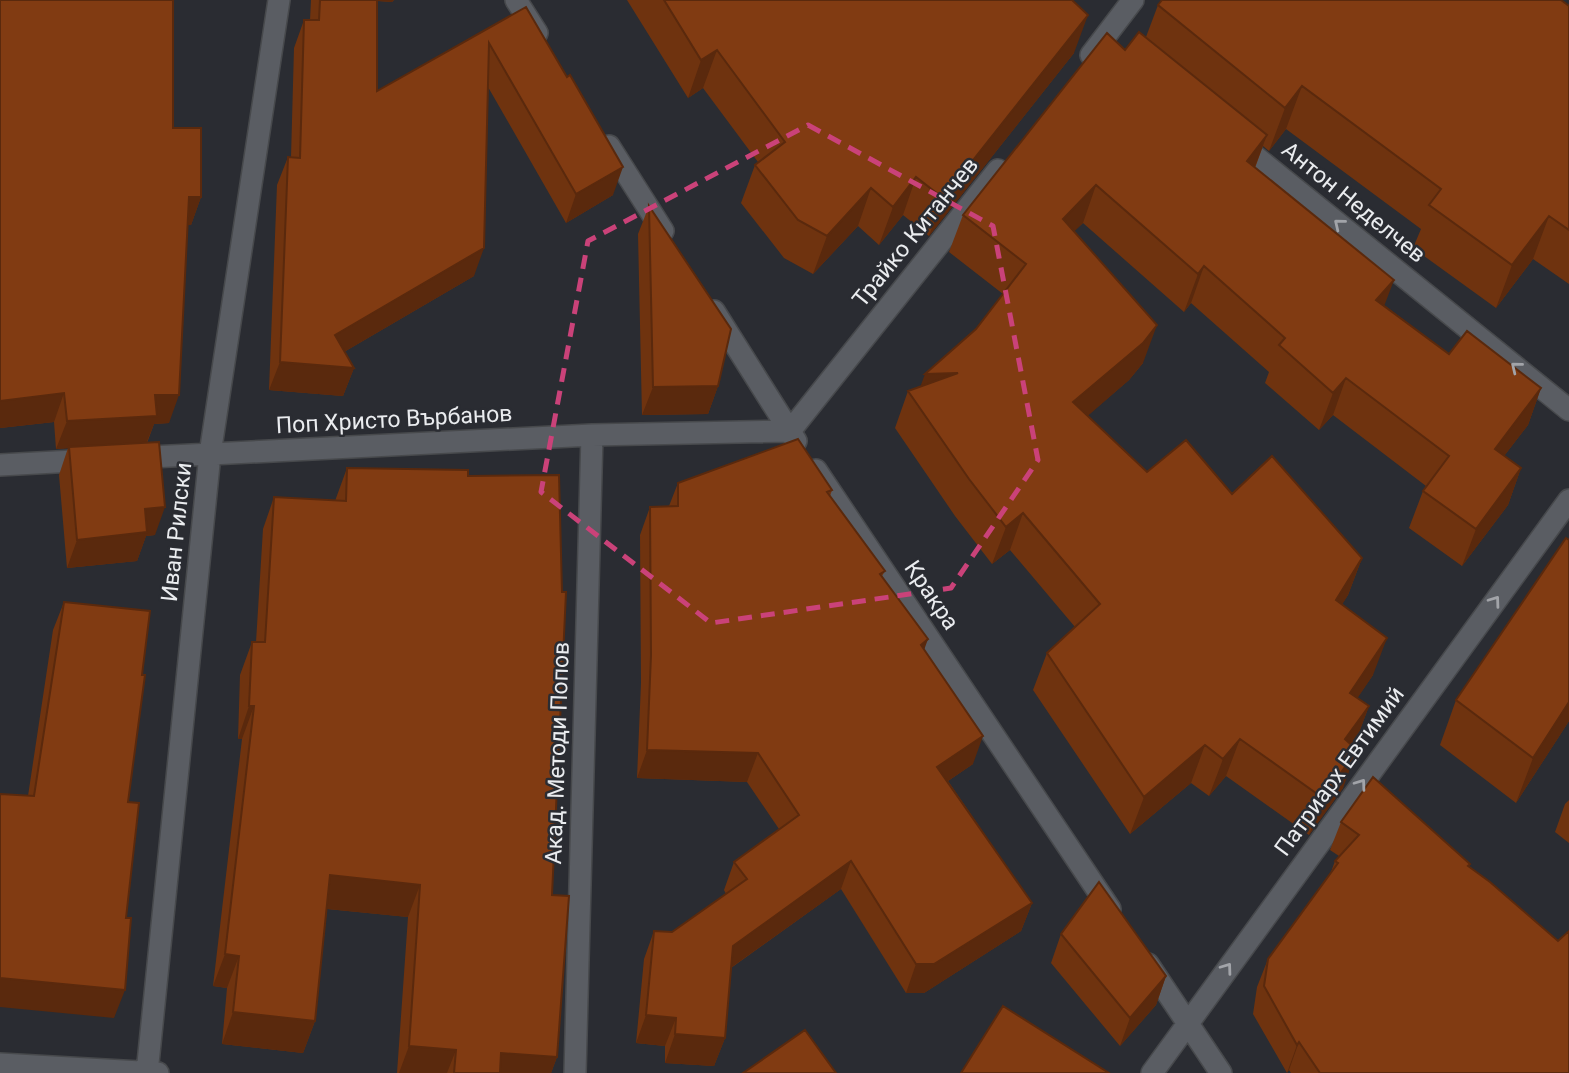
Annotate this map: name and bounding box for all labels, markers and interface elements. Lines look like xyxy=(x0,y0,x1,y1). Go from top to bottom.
street label: Антон Неделчев xyxy=(1276,136,1431,269)
street label: Трайко Китанчев xyxy=(847,152,984,313)
one-way arrow xyxy=(1334,220,1347,232)
one-way arrow xyxy=(1511,362,1523,375)
street label: Поп Христо Върбанов xyxy=(275,400,513,439)
street label: Иван Рилски xyxy=(156,461,197,603)
street label: Кракра xyxy=(899,555,965,635)
one-way arrow xyxy=(1487,596,1500,609)
street label: Акад. Методи Попов xyxy=(540,641,575,865)
street label: Патриарх Евтимий xyxy=(1269,681,1410,861)
one-way arrow xyxy=(1353,780,1366,792)
one-way arrow xyxy=(1219,963,1232,976)

